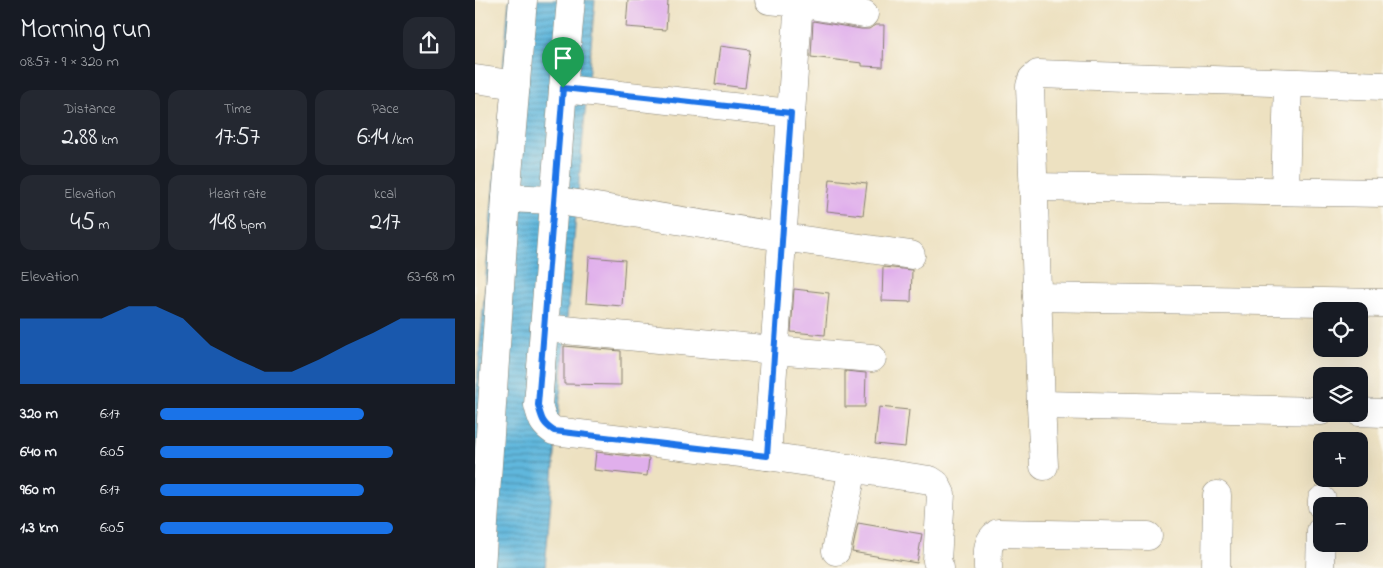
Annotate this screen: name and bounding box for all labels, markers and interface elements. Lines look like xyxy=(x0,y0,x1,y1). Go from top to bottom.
text: Morning run xyxy=(20,10,151,51)
button: share xyxy=(403,17,455,69)
pin xyxy=(542,37,584,88)
icon: arrive xyxy=(549,44,577,72)
text: 08:57 · 9 × 320 m xyxy=(20,50,119,74)
text: Distance xyxy=(64,99,116,120)
text: Time xyxy=(224,99,251,120)
text: Pace xyxy=(372,99,399,120)
text: 2.88 xyxy=(61,120,98,156)
text: 17:57 xyxy=(215,120,260,156)
text: 6:14 xyxy=(357,120,388,156)
text: km xyxy=(98,130,118,151)
text: /km xyxy=(388,130,413,151)
text: Elevation xyxy=(64,184,116,205)
text: Heart rate xyxy=(209,184,266,205)
text: kcal xyxy=(374,184,396,205)
text: 45 xyxy=(70,205,95,241)
text: 148 xyxy=(209,205,237,241)
text: 217 xyxy=(370,205,401,241)
text: m xyxy=(95,215,109,236)
text: bpm xyxy=(237,215,266,236)
text: Elevation xyxy=(20,265,79,289)
text: 63–68 m xyxy=(407,265,455,289)
map controls xyxy=(1313,302,1368,552)
button: locate xyxy=(1313,302,1368,357)
button: layers xyxy=(1313,367,1368,422)
text: 320 m xyxy=(20,402,58,426)
text: 6:17 xyxy=(100,402,120,426)
button: + xyxy=(1313,432,1368,487)
text: 640 m xyxy=(20,440,57,464)
text: 6:05 xyxy=(100,440,124,464)
text: 960 m xyxy=(20,478,55,502)
text: 6:17 xyxy=(100,478,120,502)
button: − xyxy=(1313,497,1368,552)
text: 1.3 km xyxy=(20,516,58,540)
text: 6:05 xyxy=(100,516,124,540)

